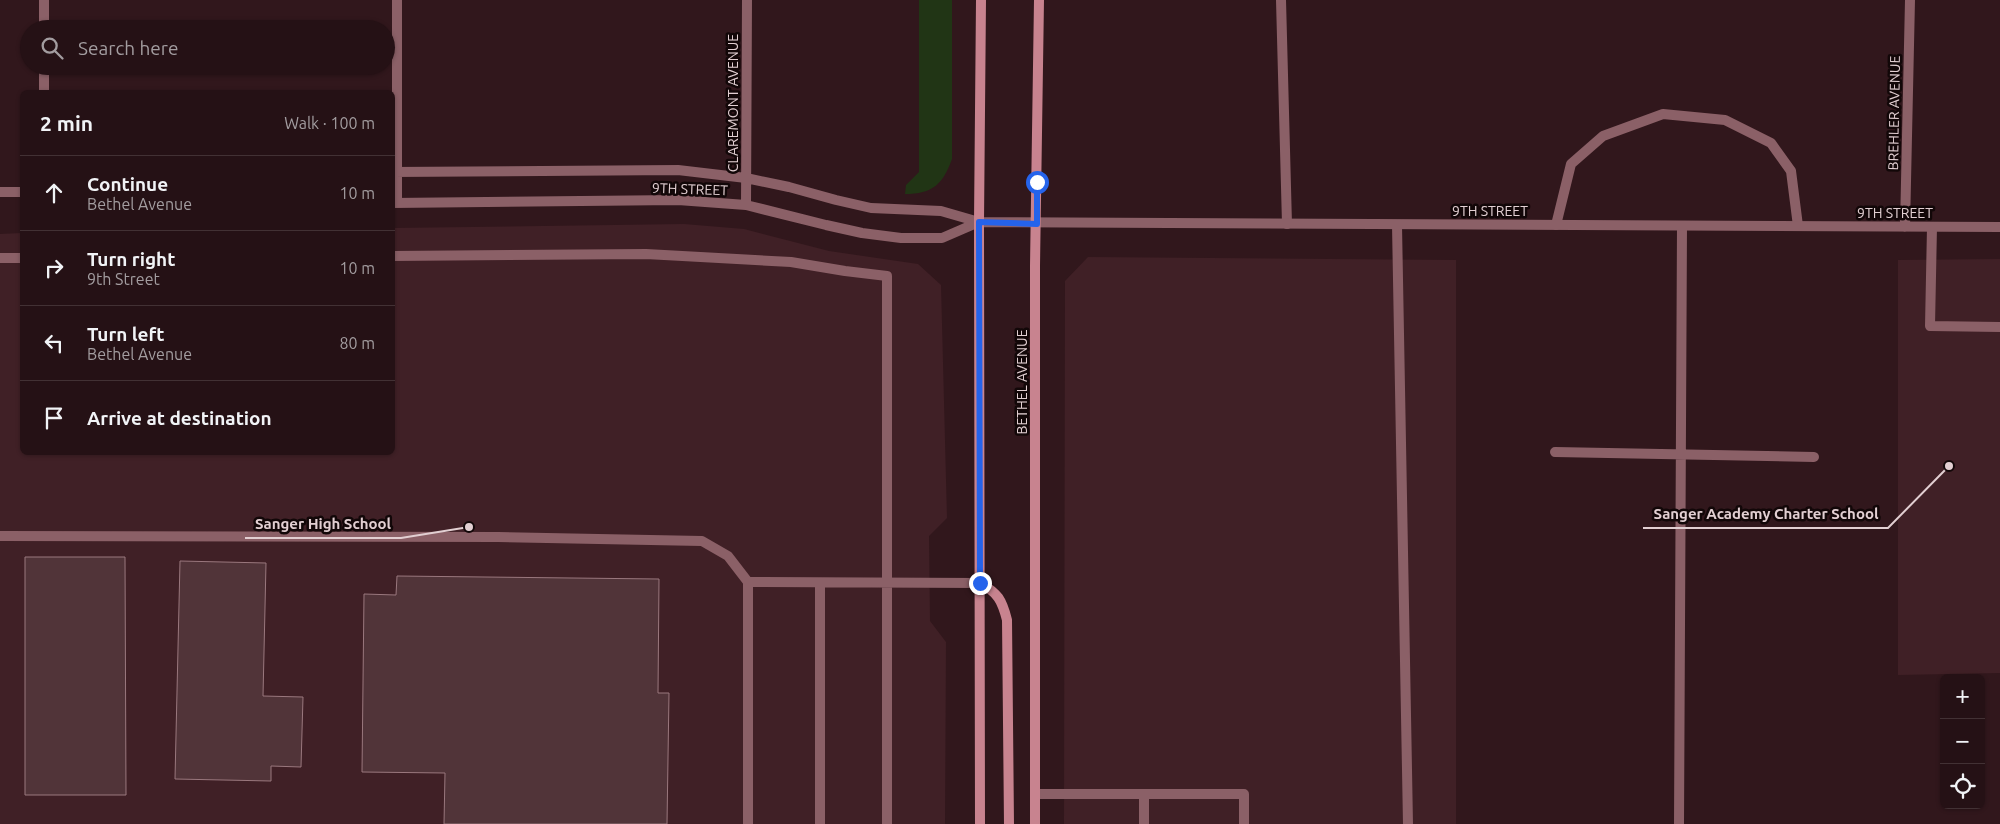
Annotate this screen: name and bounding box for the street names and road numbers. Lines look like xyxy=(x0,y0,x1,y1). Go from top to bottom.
street label: CLAREMONT AVENUE xyxy=(725,34,741,172)
street label: BREHLER AVENUE xyxy=(1885,55,1903,170)
street label: 9TH STREET xyxy=(652,180,728,198)
street label: 9TH STREET xyxy=(1452,203,1528,219)
street label: 9TH STREET xyxy=(1857,205,1933,221)
street label: BETHEL AVENUE xyxy=(1014,329,1030,435)

